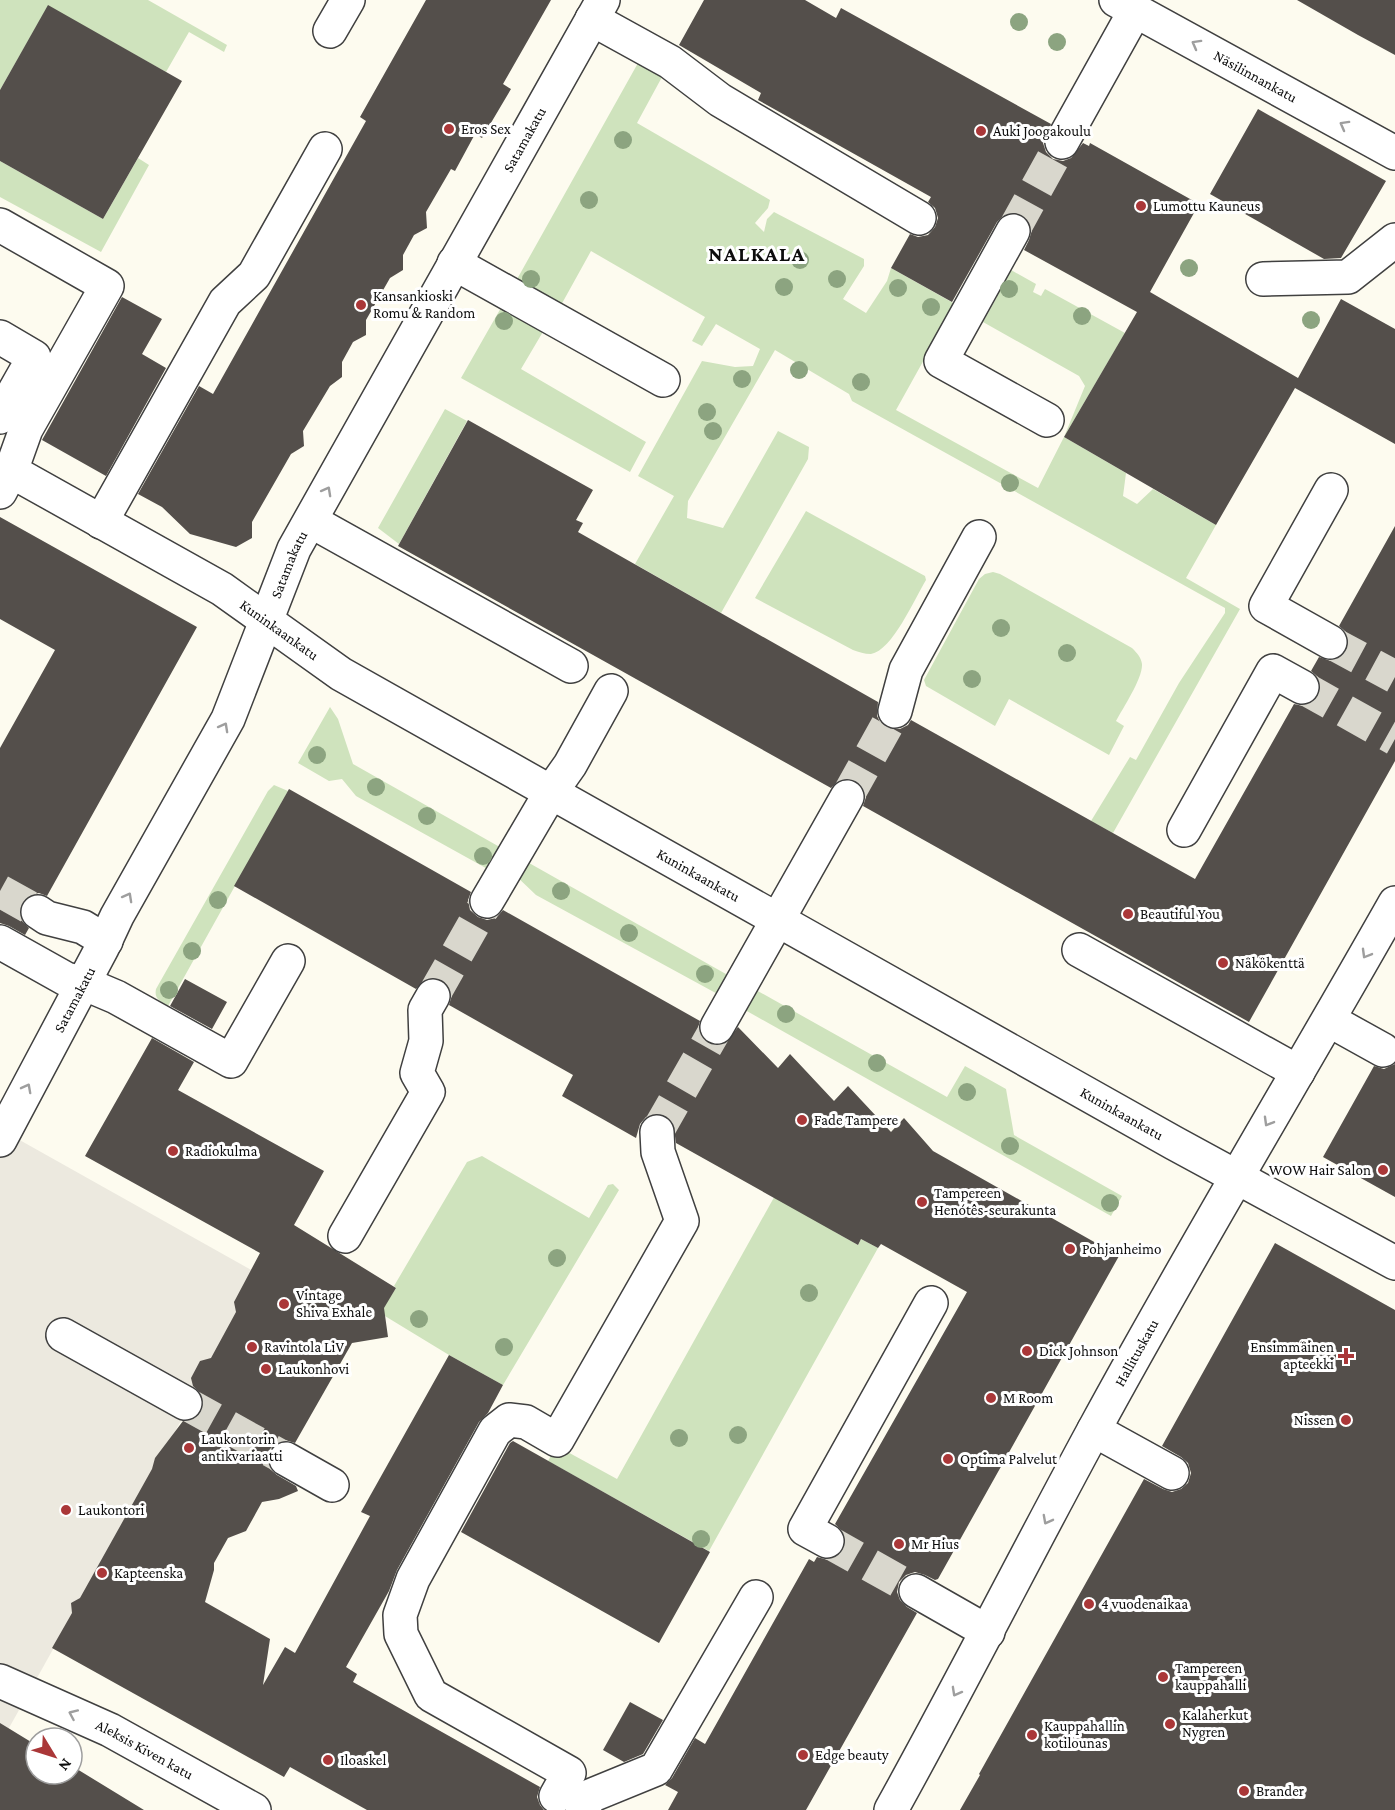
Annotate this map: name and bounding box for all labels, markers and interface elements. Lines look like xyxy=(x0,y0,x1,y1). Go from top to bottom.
one-way arrow xyxy=(1192,40,1203,51)
street label: Näsilinnankatu xyxy=(1211,47,1300,106)
street label: Satamakatu xyxy=(500,104,549,175)
place label: Eros Sex xyxy=(461,121,511,137)
one-way arrow xyxy=(1339,121,1350,132)
marker: Eros Sex xyxy=(442,122,456,136)
place label: Auki Joogakoulu xyxy=(993,123,1091,140)
marker: Auki Joogakoulu xyxy=(974,124,988,138)
place label: Lumottu Kauneus xyxy=(1153,198,1260,214)
marker: Lumottu Kauneus xyxy=(1134,199,1148,213)
district label: NALKALA xyxy=(708,242,806,266)
place label: Kansankioski Romu & Random xyxy=(373,288,475,321)
marker: Kansankioski Romu & Random xyxy=(354,298,368,312)
one-way arrow xyxy=(320,487,331,498)
street label: Satamakatu xyxy=(268,528,311,601)
street label: Kuninkaankatu xyxy=(237,596,321,663)
one-way arrow xyxy=(217,723,228,734)
street label: Kuninkaankatu xyxy=(654,846,743,905)
one-way arrow xyxy=(121,893,132,903)
place label: Beautiful You xyxy=(1140,906,1220,922)
marker: Beautiful You xyxy=(1121,907,1135,921)
one-way arrow xyxy=(1362,947,1373,958)
place label: Näkökenttä xyxy=(1235,955,1305,971)
marker: Näkökenttä xyxy=(1216,956,1230,970)
street label: Satamakatu xyxy=(51,964,99,1035)
one-way arrow xyxy=(20,1084,31,1094)
street label: Kuninkaankatu xyxy=(1078,1084,1166,1143)
place label: Fade Tampere xyxy=(814,1112,898,1129)
marker: Fade Tampere xyxy=(795,1113,809,1127)
one-way arrow xyxy=(1264,1116,1276,1126)
place label: Radiokulma xyxy=(185,1143,257,1159)
marker: Radiokulma xyxy=(166,1144,180,1158)
place label: WOW Hair Salon xyxy=(1269,1162,1371,1178)
marker: WOW Hair Salon xyxy=(1376,1163,1390,1177)
place label: Tampereen Henótês-seurakunta xyxy=(934,1185,1056,1218)
marker: Tampereen Henótês-seurakunta xyxy=(915,1195,929,1209)
place label: Pohjanheimo xyxy=(1082,1241,1162,1258)
marker: Pohjanheimo xyxy=(1063,1242,1077,1256)
place label: Vintage Shiva Exhale xyxy=(296,1287,372,1320)
marker: Vintage Shiva Exhale xyxy=(277,1297,291,1311)
street label: Hallituskatu xyxy=(1111,1316,1162,1389)
place label: Ravintola LiV xyxy=(264,1339,344,1355)
place label: Ensimmäinen apteekki xyxy=(1250,1339,1334,1373)
marker: Ravintola LiV xyxy=(245,1340,259,1354)
place label: Dick Johnson xyxy=(1039,1343,1118,1360)
marker: Dick Johnson xyxy=(1020,1344,1034,1358)
marker: Ensimmäinen apteekki xyxy=(1339,1349,1353,1363)
place label: Laukonhovi xyxy=(278,1361,349,1377)
marker: Laukonhovi xyxy=(259,1362,273,1376)
place label: M Room xyxy=(1003,1390,1053,1406)
marker: M Room xyxy=(984,1391,998,1405)
place label: Nissen xyxy=(1294,1412,1334,1428)
marker: Nissen xyxy=(1339,1413,1353,1427)
place label: Laukontorin antikvariaatti xyxy=(201,1431,283,1464)
marker: Laukontorin antikvariaatti xyxy=(182,1441,196,1455)
place label: Optima Palvelut xyxy=(960,1451,1058,1468)
marker: Optima Palvelut xyxy=(941,1452,955,1466)
place label: Laukontori xyxy=(78,1502,145,1518)
marker: Laukontori xyxy=(59,1503,73,1517)
one-way arrow xyxy=(1043,1514,1054,1524)
place label: Mr Hius xyxy=(911,1536,959,1552)
marker: Mr Hius xyxy=(892,1537,906,1551)
place label: Kapteenska xyxy=(114,1565,183,1582)
marker: Kapteenska xyxy=(95,1566,109,1580)
place label: 4 vuodenaikaa xyxy=(1101,1596,1188,1612)
marker: 4 vuodenaikaa xyxy=(1082,1597,1096,1611)
place label: Tampereen kauppahalli xyxy=(1175,1660,1247,1694)
marker: Tampereen kauppahalli xyxy=(1156,1670,1170,1684)
one-way arrow xyxy=(952,1686,963,1697)
place label: Kalaherkut Nygren xyxy=(1182,1707,1249,1741)
one-way arrow xyxy=(68,1709,79,1721)
street label: Aleksis Kiven katu xyxy=(93,1717,196,1783)
marker: Kalaherkut Nygren xyxy=(1163,1717,1177,1731)
place label: Kauppahallin kotilounas xyxy=(1044,1718,1125,1751)
north arrow xyxy=(24,1726,84,1786)
marker: Kauppahallin kotilounas xyxy=(1025,1728,1039,1742)
place label: Edge beauty xyxy=(815,1747,889,1764)
marker: Edge beauty xyxy=(796,1748,810,1762)
place label: Iloaskel xyxy=(340,1752,386,1768)
marker: Iloaskel xyxy=(321,1753,335,1767)
text: N xyxy=(55,1755,75,1775)
place label: Brander xyxy=(1256,1783,1305,1799)
marker: Brander xyxy=(1237,1784,1251,1798)

